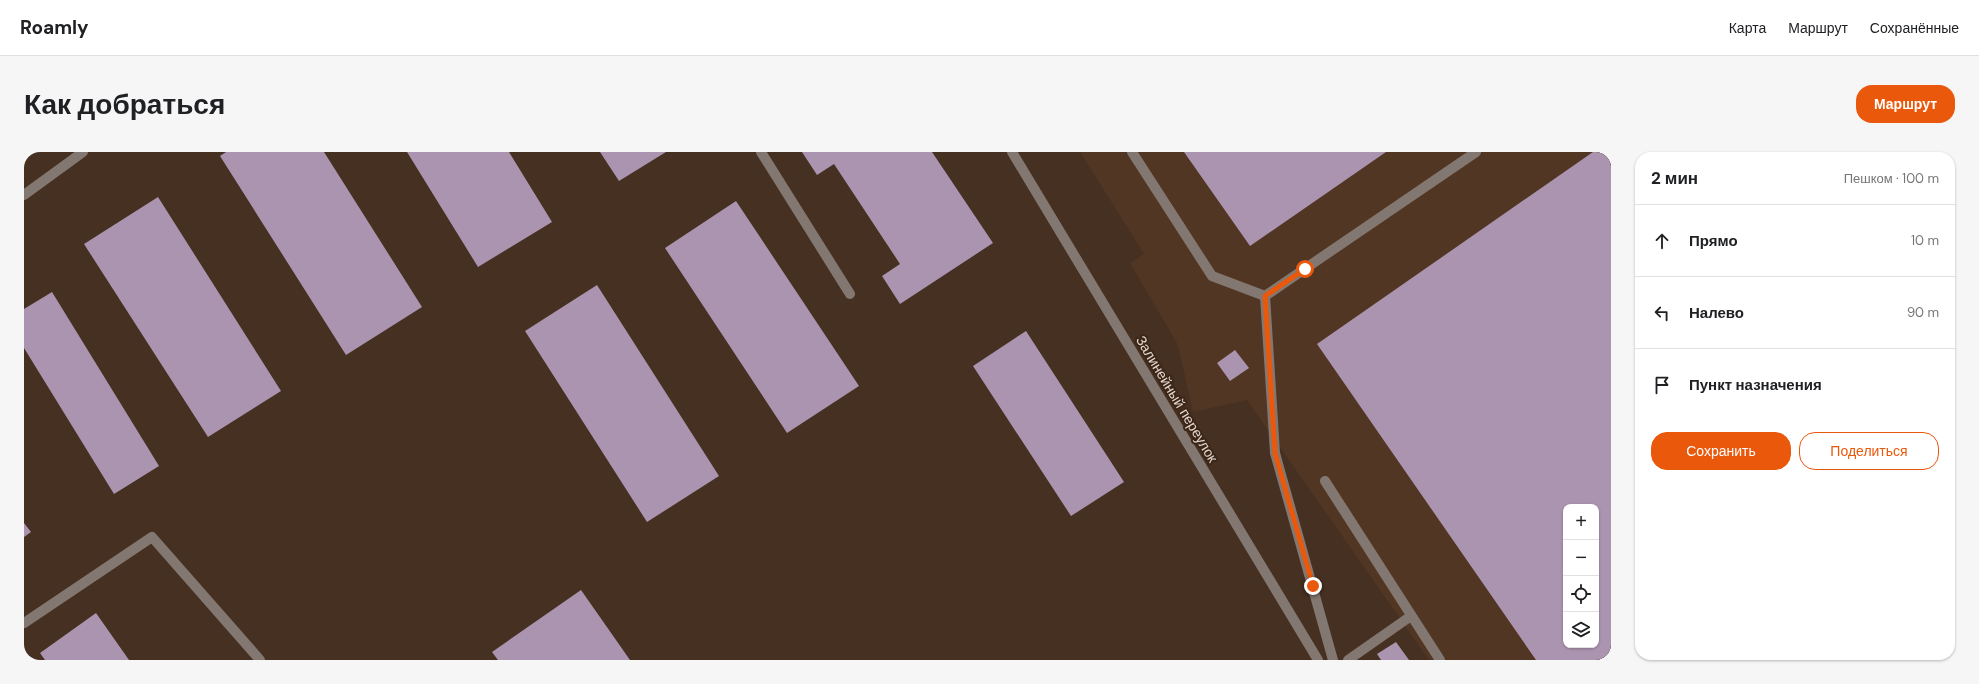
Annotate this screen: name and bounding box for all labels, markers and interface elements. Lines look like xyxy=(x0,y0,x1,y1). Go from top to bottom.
text: Roamly xyxy=(20,15,89,40)
text: Карта xyxy=(1729,19,1766,37)
text: Маршрут xyxy=(1788,19,1848,37)
text: Сохранённые xyxy=(1870,19,1959,37)
button: Маршрут xyxy=(1856,85,1955,123)
text: Как добраться xyxy=(24,86,225,123)
text: 2 мин xyxy=(1651,167,1698,189)
text: Пешком · 100 m xyxy=(1844,170,1939,187)
icon: ahead xyxy=(1651,230,1673,252)
text: Прямо xyxy=(1689,231,1738,251)
text: 10 m xyxy=(1911,232,1939,249)
route start xyxy=(1296,260,1314,278)
icon: left xyxy=(1651,302,1673,324)
text: Налево xyxy=(1689,303,1744,323)
text: 90 m xyxy=(1907,304,1939,321)
street label: Залинейный переулок xyxy=(1132,332,1222,466)
icon: arrive xyxy=(1651,374,1673,396)
text: Пункт назначения xyxy=(1689,375,1822,395)
button: Сохранить xyxy=(1651,432,1791,470)
button: Поделиться xyxy=(1799,432,1939,470)
map controls xyxy=(1563,504,1599,648)
button: + xyxy=(1563,504,1599,540)
button: − xyxy=(1563,540,1599,576)
button: locate xyxy=(1563,576,1599,612)
route end xyxy=(1304,577,1322,595)
button: layers xyxy=(1563,612,1599,648)

